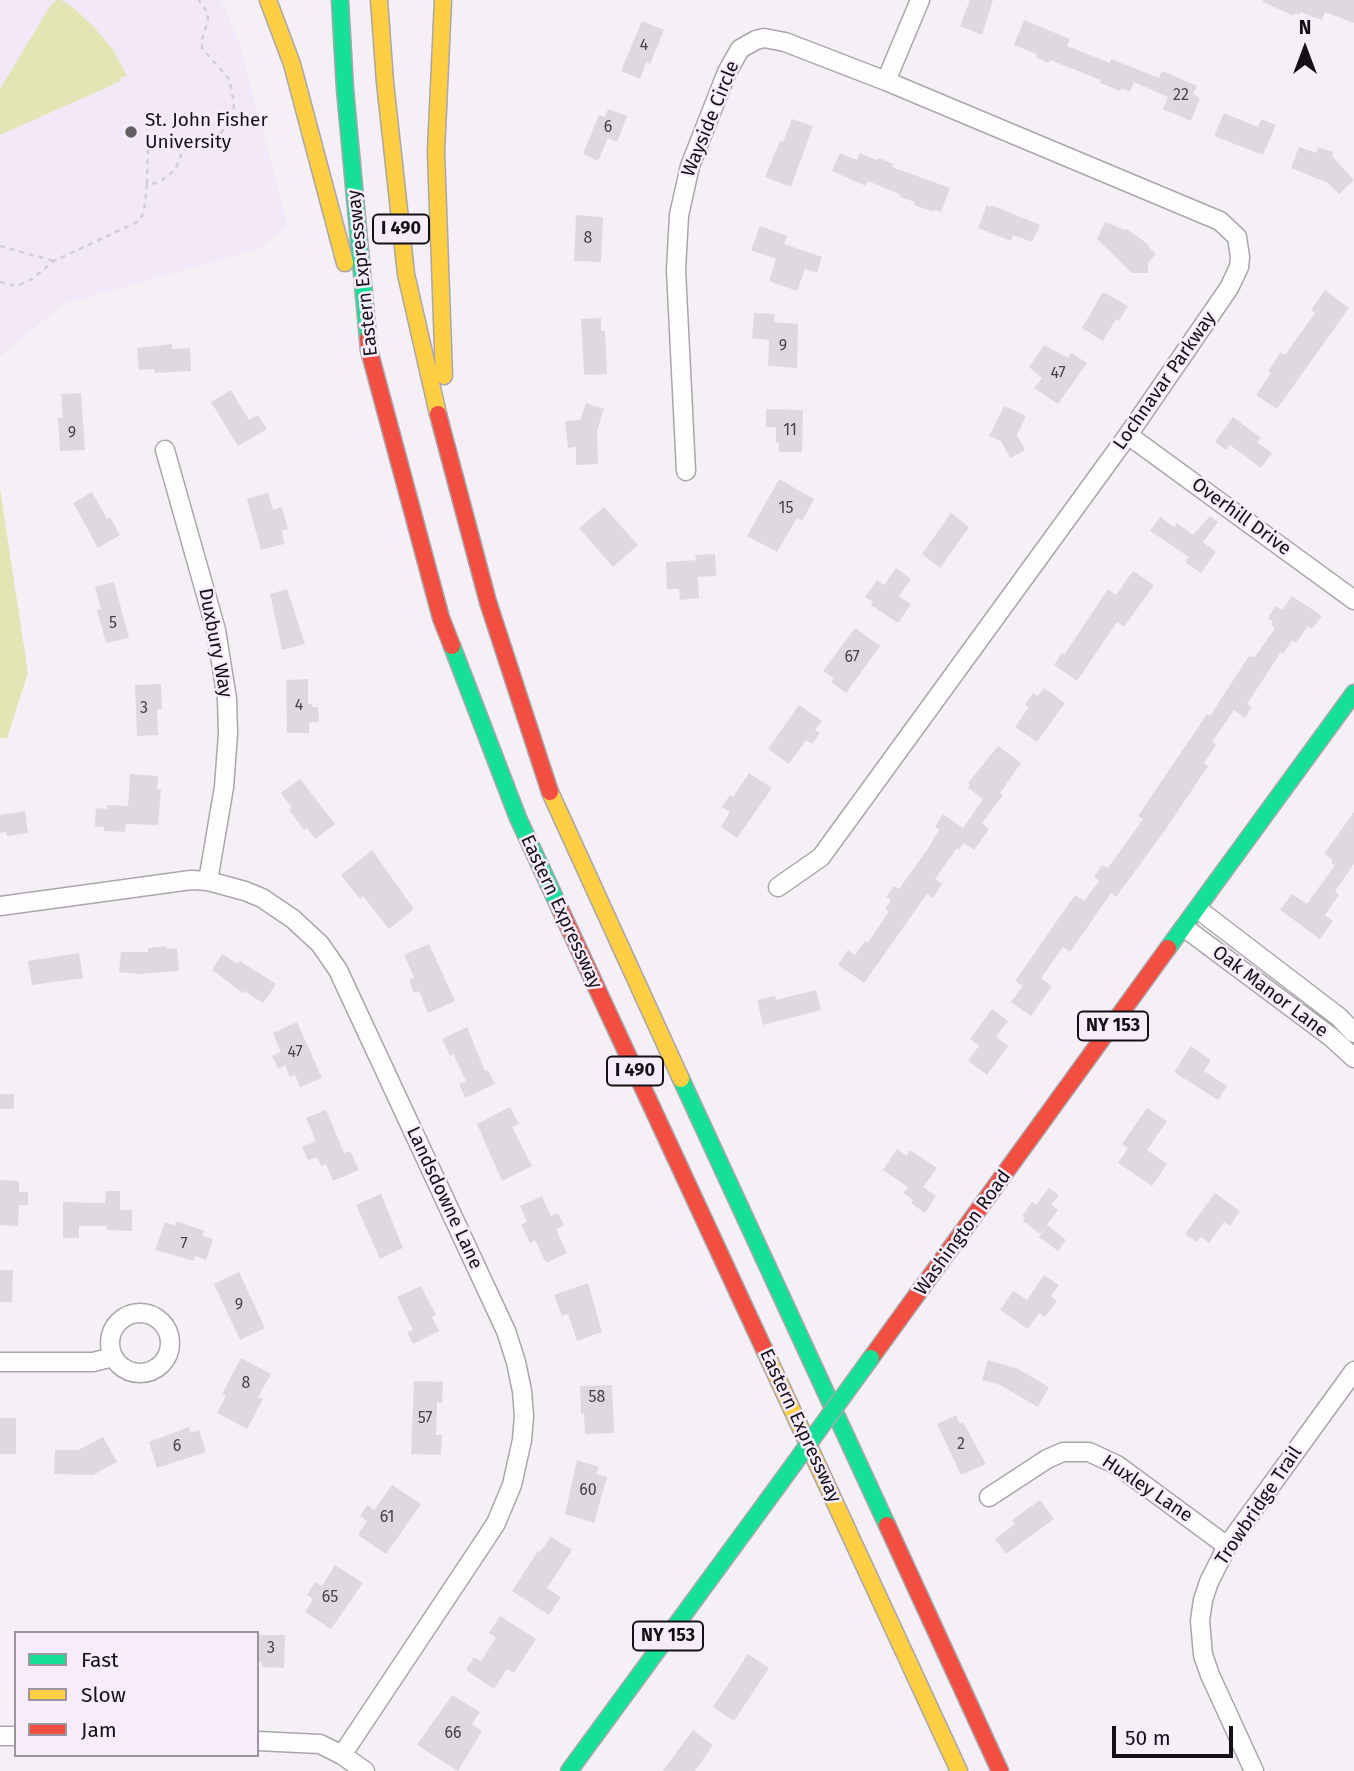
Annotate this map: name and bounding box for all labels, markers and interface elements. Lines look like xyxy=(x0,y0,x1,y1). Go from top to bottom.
north arrow xyxy=(1270,14,1340,84)
text: N xyxy=(1299,16,1311,39)
house number: 4 xyxy=(640,36,648,56)
street label: Wayside Circle xyxy=(677,58,745,180)
house number: 22 xyxy=(1173,86,1189,106)
place label: St. John Fisher University xyxy=(145,110,268,154)
house number: 6 xyxy=(604,118,612,138)
marker: St. John Fisher University xyxy=(123,124,139,140)
street label: Eastern Expressway xyxy=(343,189,383,357)
road number: I 490 xyxy=(373,214,429,244)
house number: 8 xyxy=(584,229,592,249)
street label: Lochnavar Parkway xyxy=(1109,308,1221,454)
house number: 9 xyxy=(779,337,787,357)
house number: 47 xyxy=(1050,364,1066,384)
house number: 11 xyxy=(783,421,797,441)
house number: 9 xyxy=(68,424,76,444)
street label: Overhill Drive xyxy=(1187,473,1295,561)
house number: 15 xyxy=(779,499,793,519)
street label: Duxbury Way xyxy=(193,586,237,700)
house number: 5 xyxy=(109,614,117,634)
house number: 67 xyxy=(844,648,860,668)
house number: 4 xyxy=(295,696,303,716)
house number: 3 xyxy=(140,699,148,719)
street label: Eastern Expressway xyxy=(515,831,607,993)
street label: Oak Manor Lane xyxy=(1208,941,1332,1043)
road number: NY 153 xyxy=(1078,1012,1148,1041)
house number: 47 xyxy=(287,1043,303,1063)
road number: I 490 xyxy=(607,1056,663,1086)
street label: Landsdowne Lane xyxy=(401,1123,487,1273)
street label: Washington Road xyxy=(910,1166,1016,1300)
house number: 7 xyxy=(180,1235,188,1255)
house number: 9 xyxy=(235,1296,243,1316)
street label: Eastern Expressway xyxy=(754,1345,846,1507)
house number: 8 xyxy=(242,1374,250,1394)
house number: 58 xyxy=(589,1388,605,1408)
house number: 57 xyxy=(418,1409,432,1429)
house number: 2 xyxy=(957,1435,965,1455)
house number: 6 xyxy=(173,1437,181,1457)
street label: Trowbridge Trail xyxy=(1211,1442,1307,1570)
street label: Huxley Lane xyxy=(1097,1450,1197,1528)
house number: 60 xyxy=(579,1481,597,1501)
house number: 61 xyxy=(380,1508,394,1528)
house number: 65 xyxy=(322,1588,338,1608)
road number: NY 153 xyxy=(633,1622,703,1651)
legend xyxy=(14,1631,259,1757)
house number: 3 xyxy=(267,1639,275,1659)
text: Fast xyxy=(81,1647,119,1673)
text: Slow xyxy=(81,1682,126,1708)
scale bar xyxy=(1116,1712,1237,1756)
text: Jam xyxy=(81,1717,117,1743)
house number: 66 xyxy=(444,1724,462,1744)
text: 50 m xyxy=(1125,1725,1171,1751)

